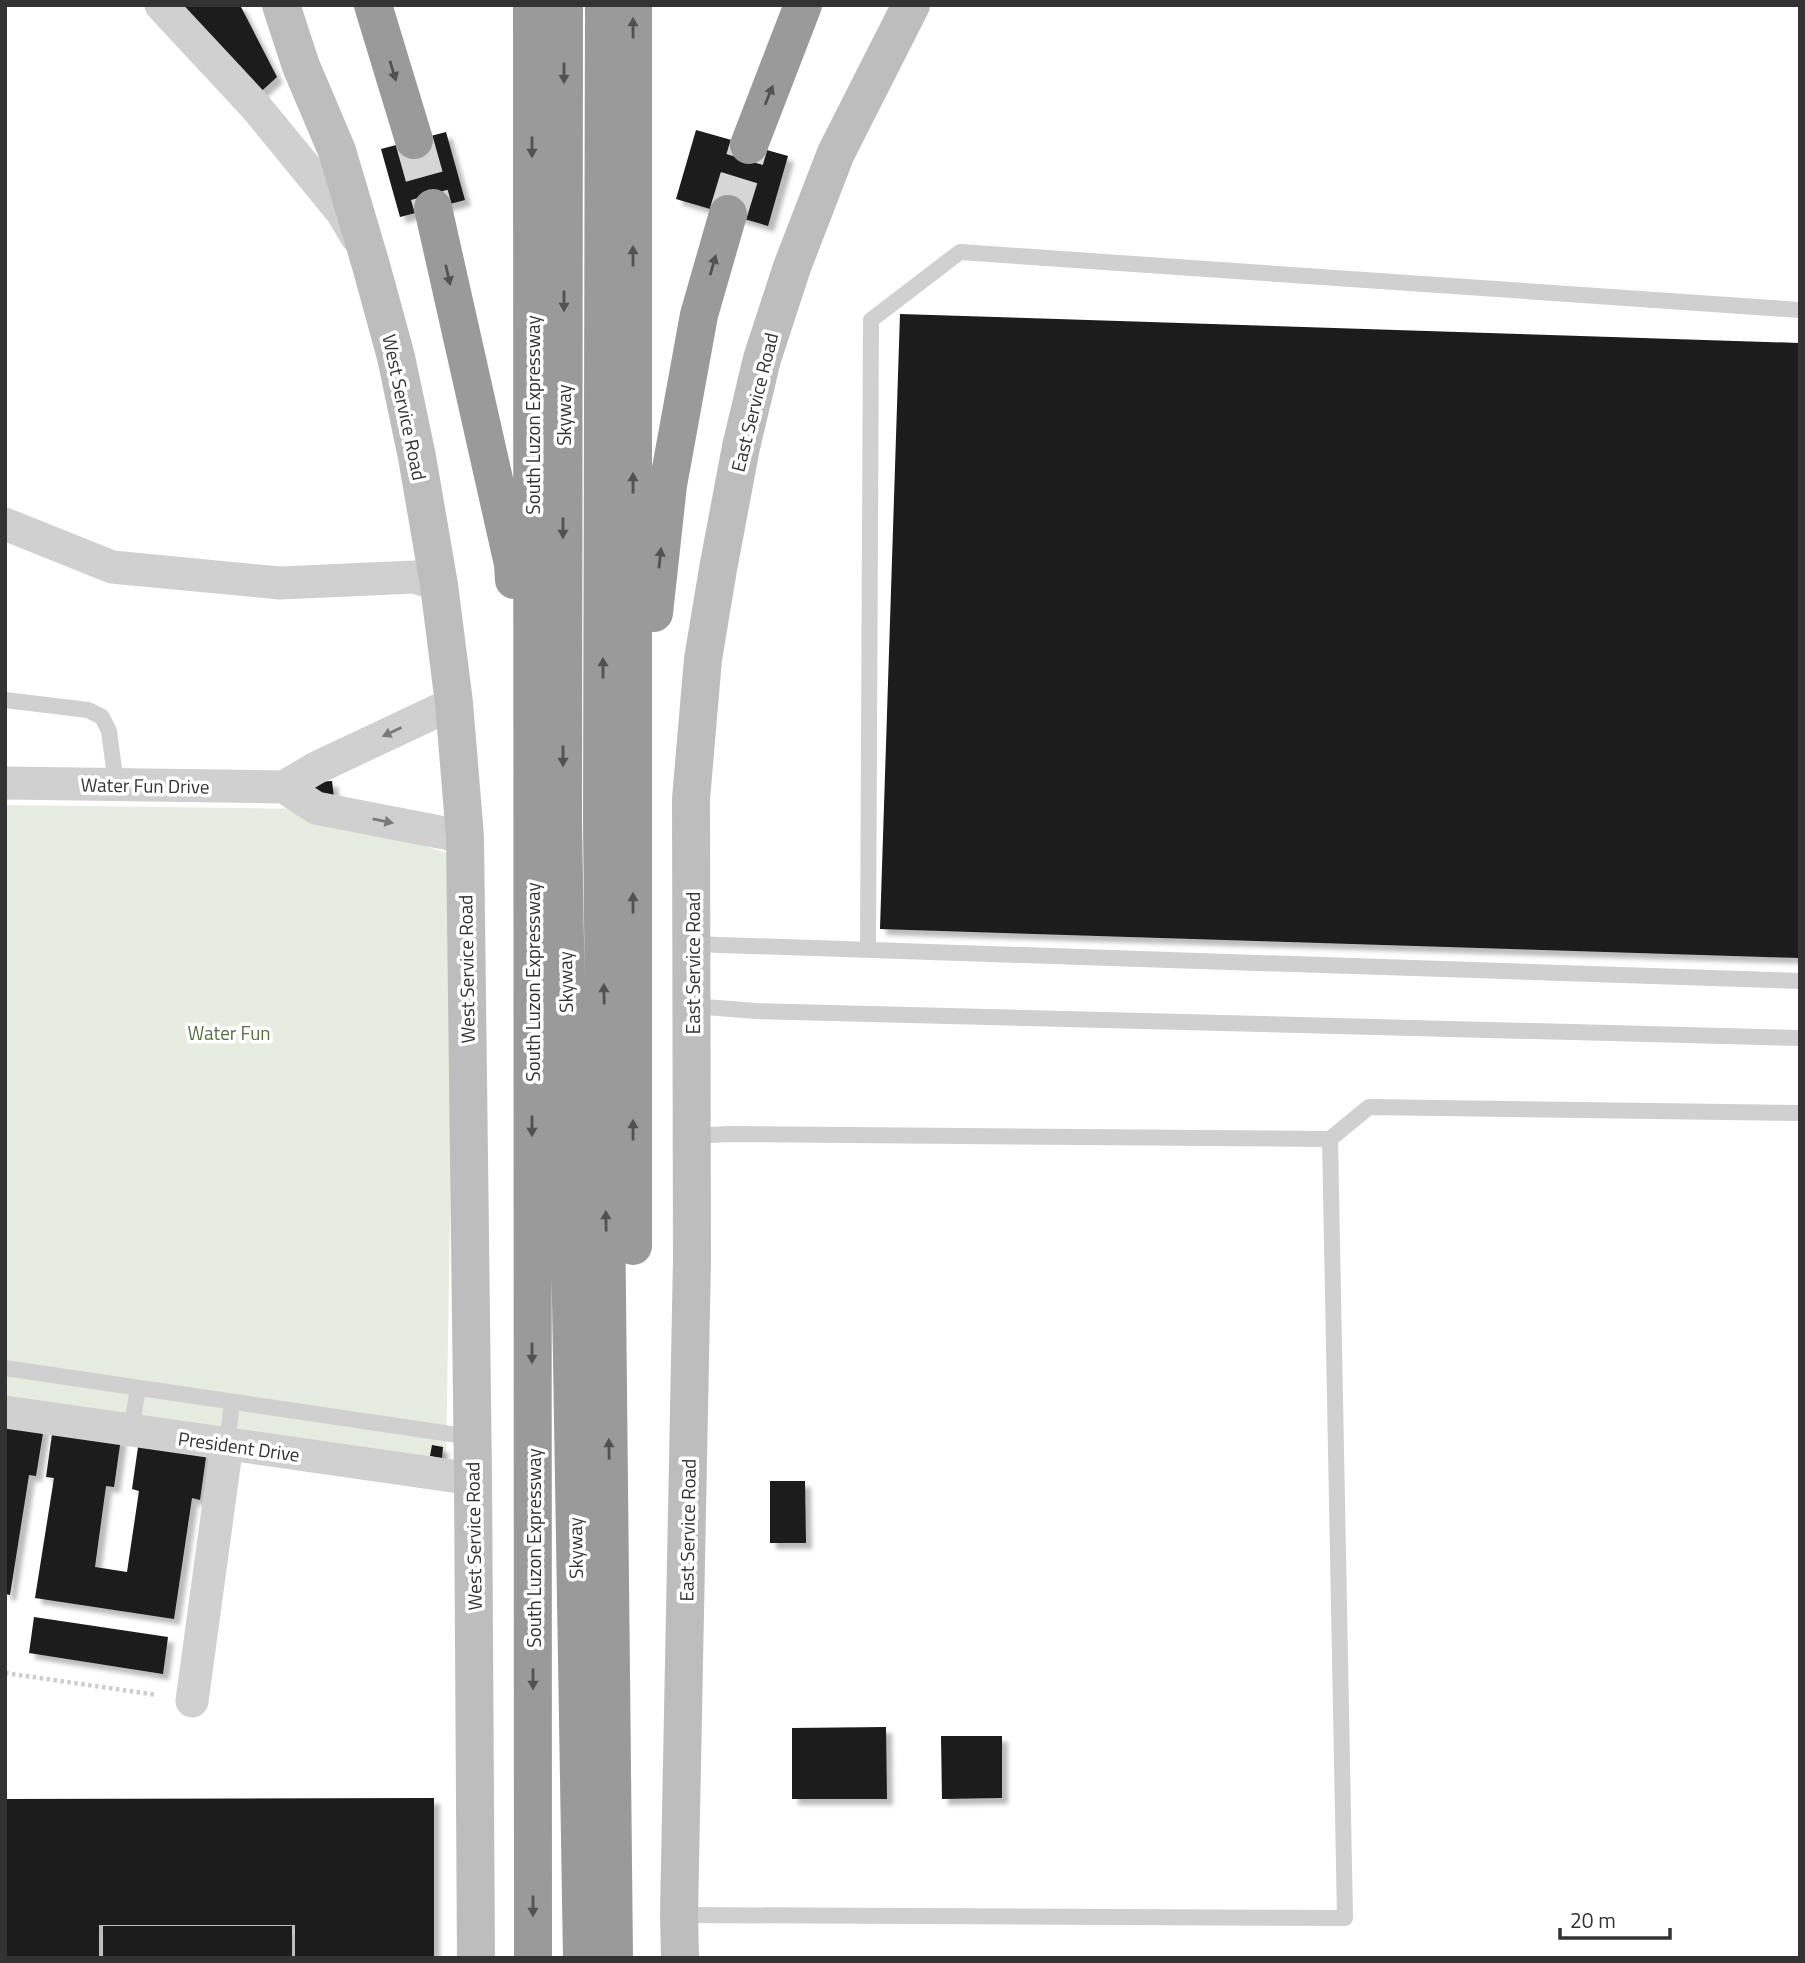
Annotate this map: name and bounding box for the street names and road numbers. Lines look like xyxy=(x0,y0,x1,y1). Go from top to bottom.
street label: South Luzon Expressway xyxy=(518,315,547,515)
street label: East Service Road xyxy=(723,329,785,475)
street label: West Service Road xyxy=(375,331,435,483)
street label: Skyway xyxy=(549,384,578,446)
street label: Water Fun Drive xyxy=(80,769,210,801)
street label: South Luzon Expressway xyxy=(518,882,547,1082)
street label: East Service Road xyxy=(678,892,707,1034)
street label: West Service Road xyxy=(450,894,482,1044)
street label: Skyway xyxy=(550,951,580,1013)
street label: President Drive xyxy=(176,1423,302,1469)
street label: South Luzon Expressway xyxy=(519,1448,548,1648)
street label: East Service Road xyxy=(671,1458,703,1602)
street label: West Service Road xyxy=(457,1461,489,1611)
street label: Skyway xyxy=(560,1517,590,1579)

